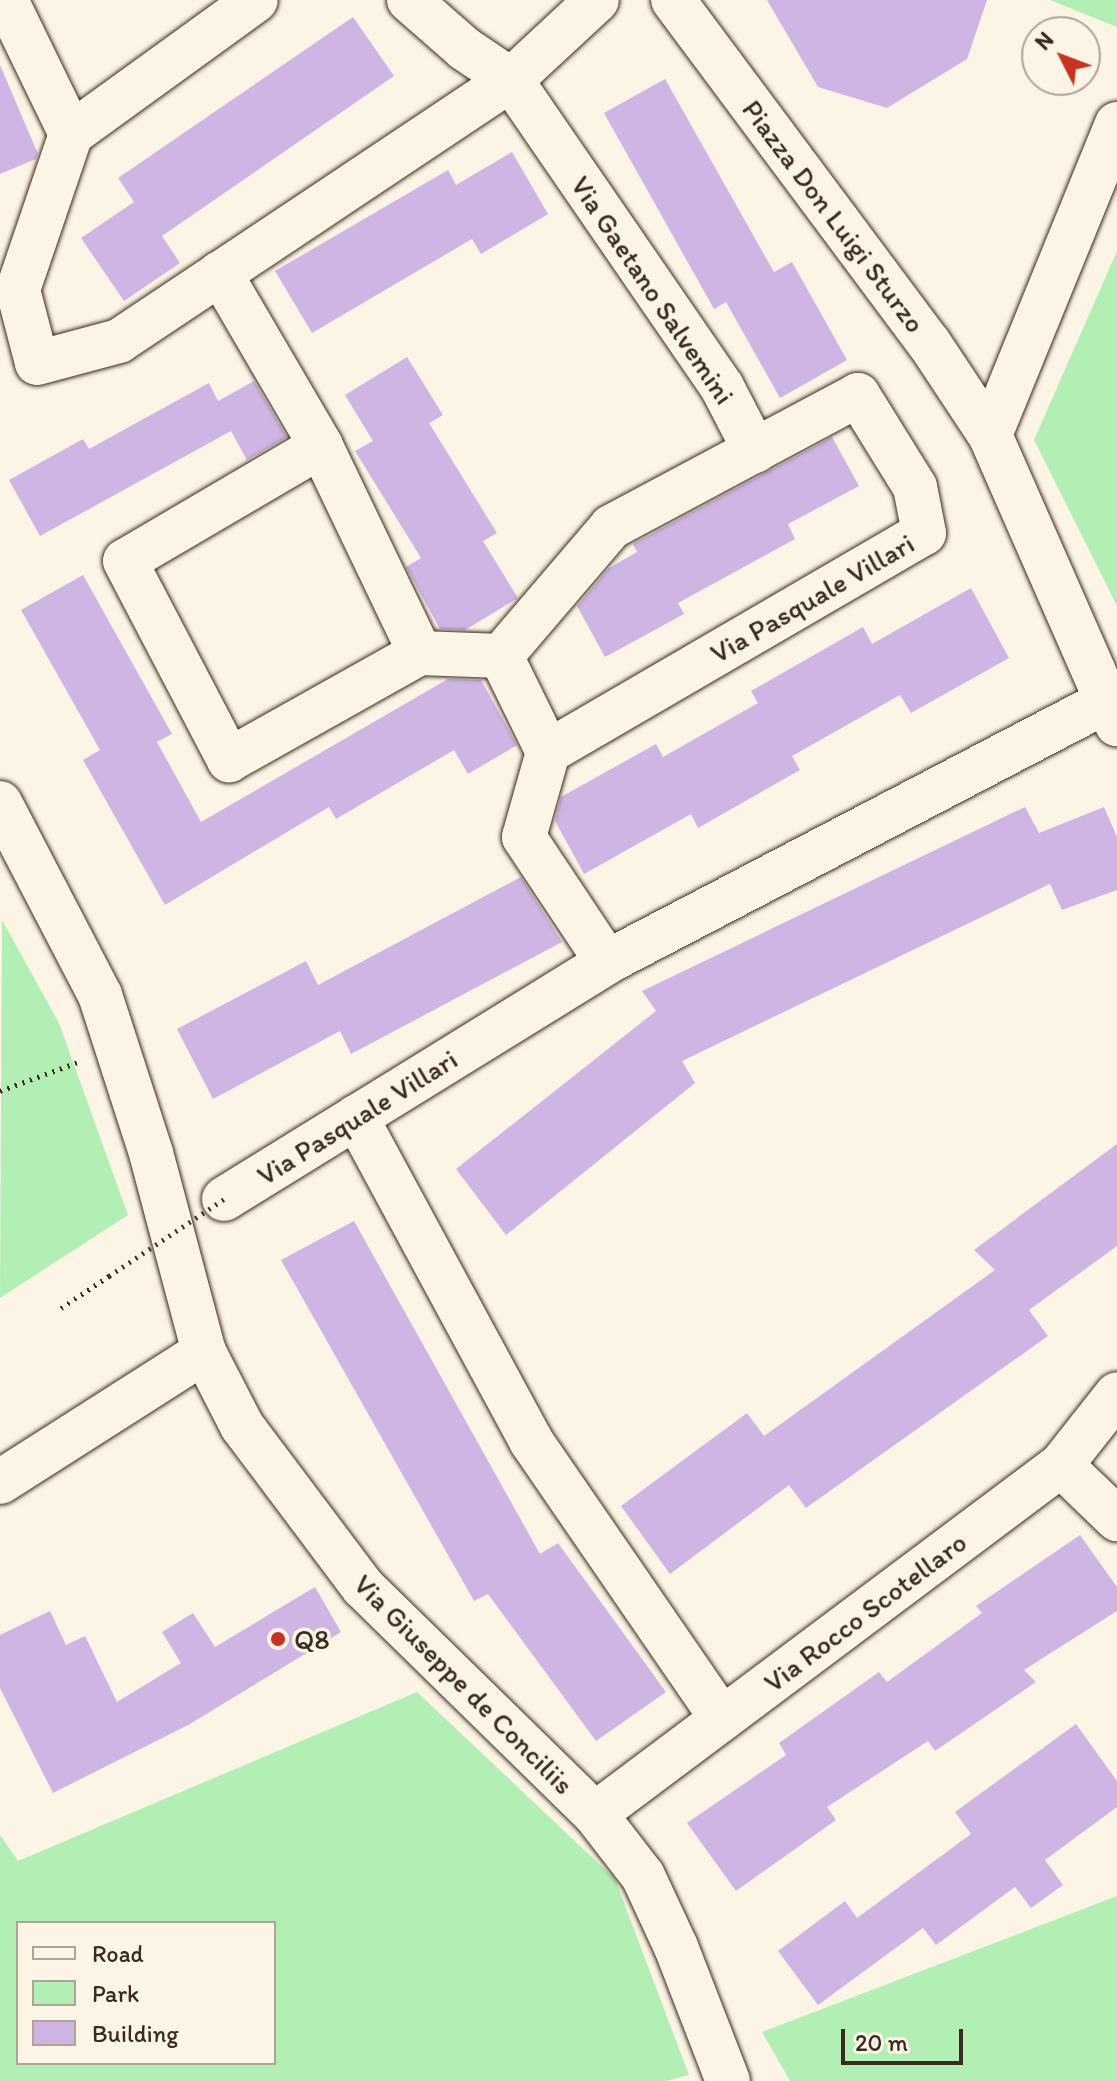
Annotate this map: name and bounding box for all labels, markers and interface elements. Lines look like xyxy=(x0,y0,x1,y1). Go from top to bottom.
north arrow xyxy=(1021,16,1101,96)
text: N xyxy=(1029,26,1059,56)
street label: Piazza Don Luigi Sturzo xyxy=(736,93,932,339)
street label: Via Gaetano Salvemini xyxy=(564,169,742,411)
street label: Via Pasquale Villari xyxy=(704,526,920,670)
street label: Via Pasquale Villari xyxy=(251,1042,463,1192)
street label: Via Rocco Scotellaro xyxy=(758,1525,972,1699)
street label: Via Giuseppe de Conciliis xyxy=(347,1567,581,1801)
place label: Q8 xyxy=(294,1622,330,1656)
marker: Q8 xyxy=(269,1630,287,1648)
legend xyxy=(16,1921,276,2065)
text: Road xyxy=(92,1939,144,1968)
text: Park xyxy=(92,1979,139,2008)
scale bar xyxy=(845,2013,967,2063)
text: Building xyxy=(92,2019,179,2048)
text: 20 m xyxy=(855,2028,908,2057)

